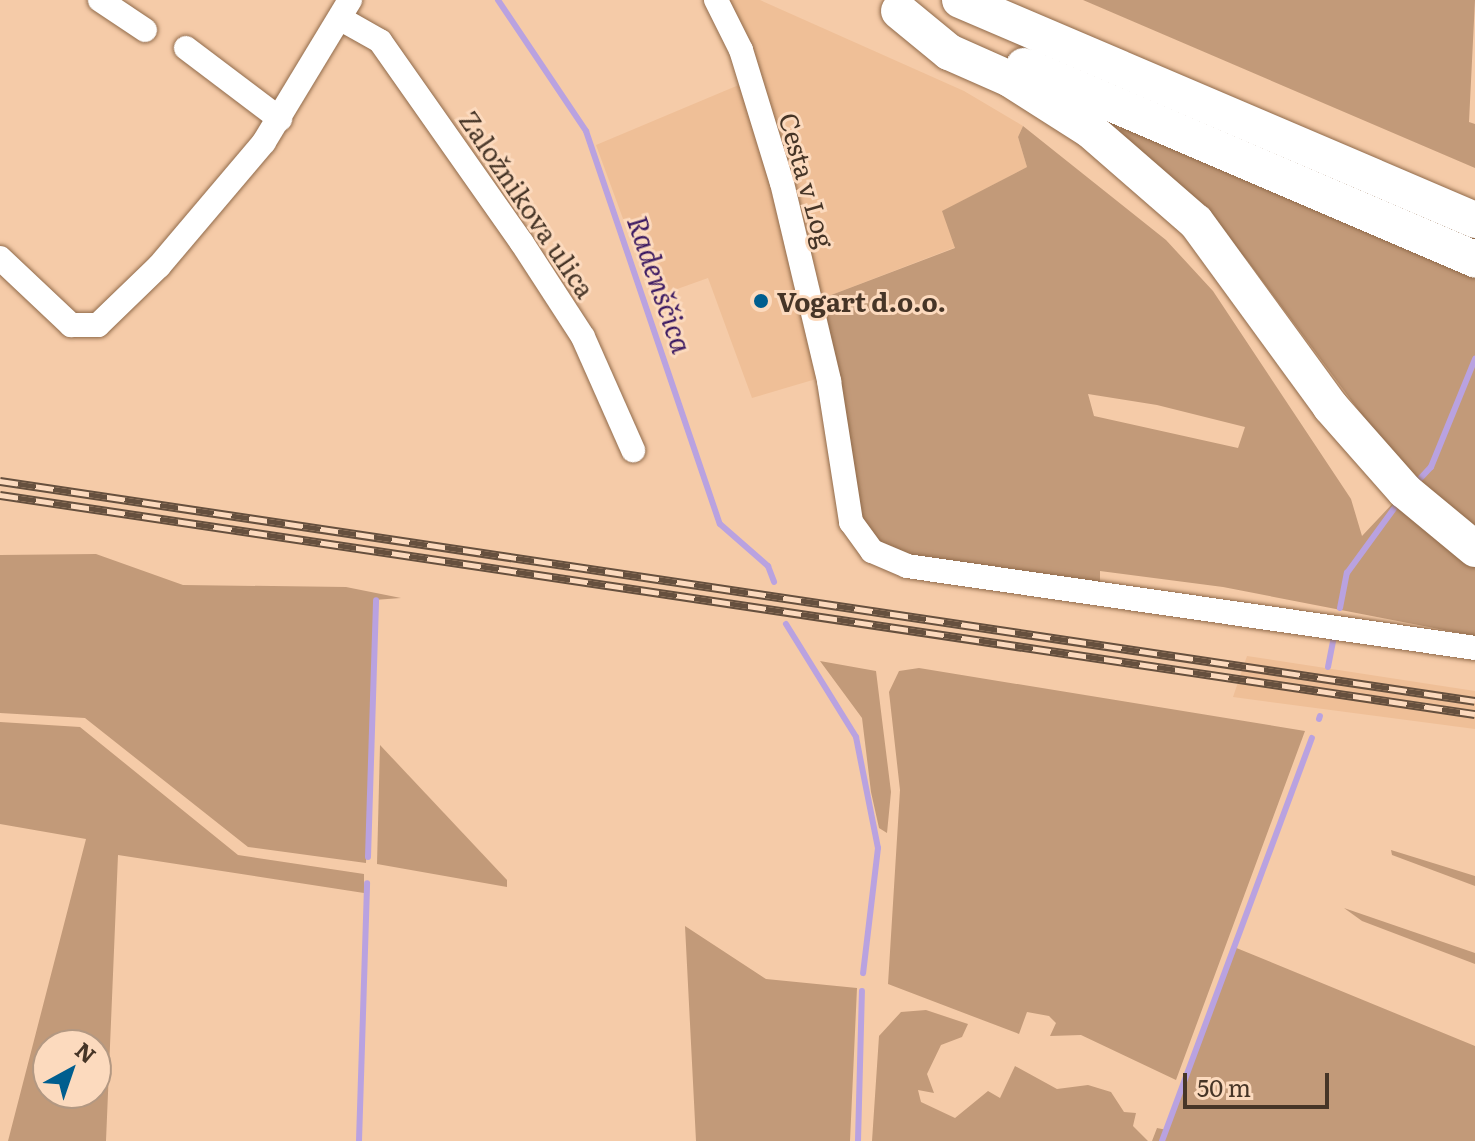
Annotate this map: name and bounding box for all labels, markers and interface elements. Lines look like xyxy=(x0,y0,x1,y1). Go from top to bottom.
street label: Založnikova ulica xyxy=(454,105,602,303)
street label: Cesta v Log xyxy=(774,109,842,251)
water label: Radenščica xyxy=(622,211,700,357)
place label: Vogart d.o.o. xyxy=(777,285,946,317)
marker: Vogart d.o.o. xyxy=(752,292,770,310)
north arrow xyxy=(32,1029,112,1109)
text: N xyxy=(69,1033,104,1070)
scale bar xyxy=(1187,1057,1333,1107)
text: 50 m xyxy=(1197,1069,1251,1104)

